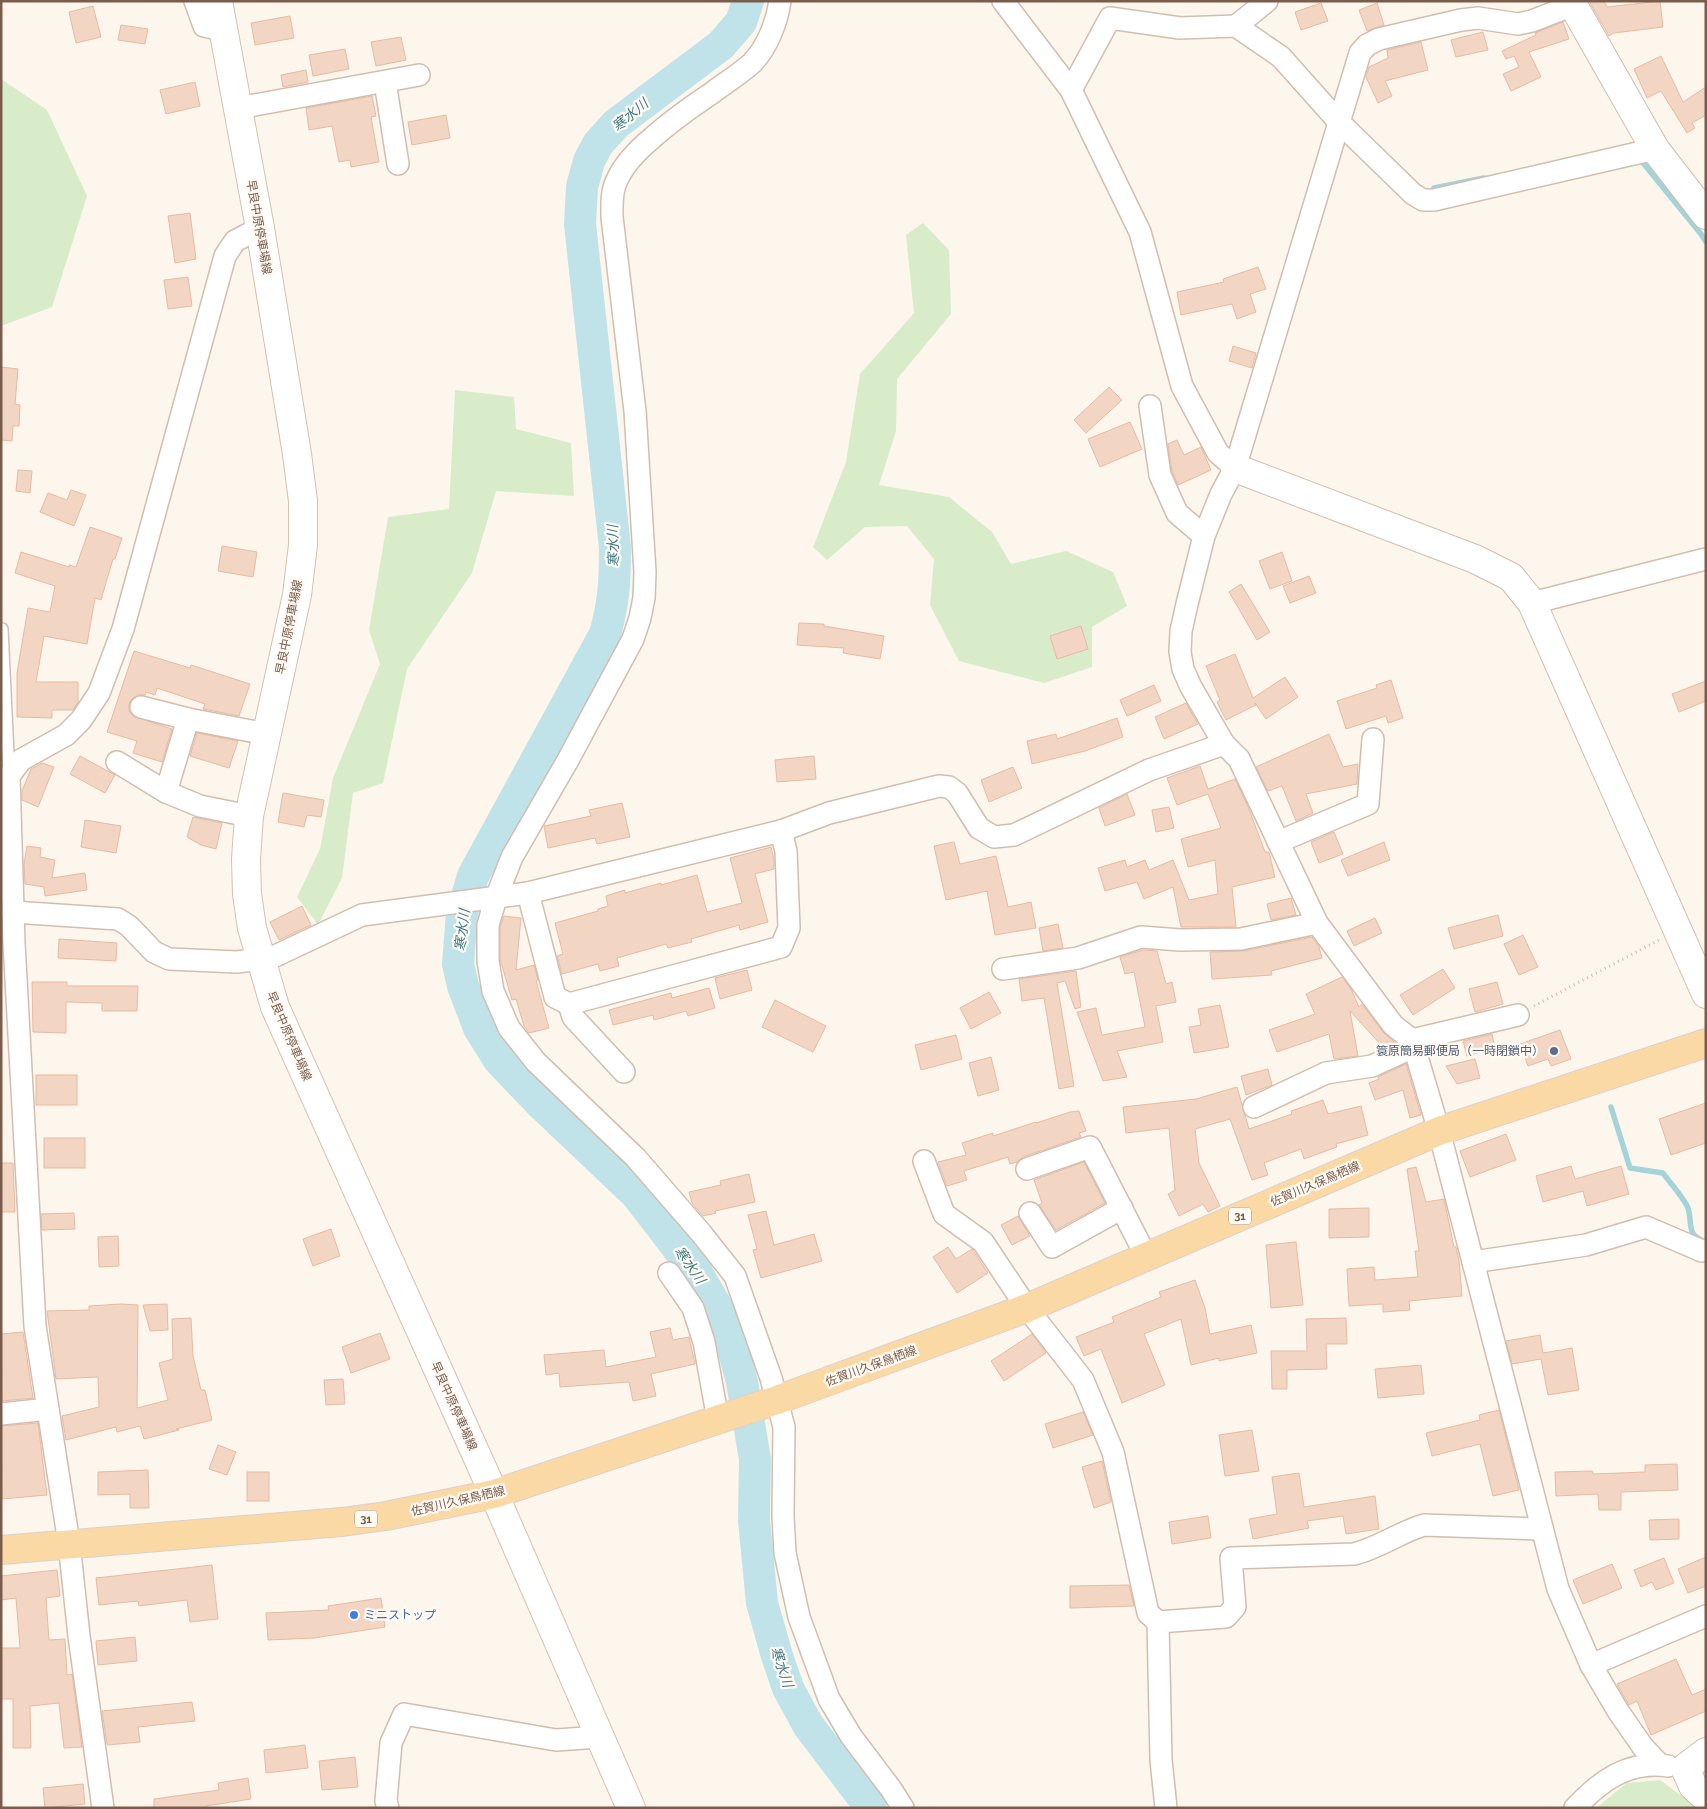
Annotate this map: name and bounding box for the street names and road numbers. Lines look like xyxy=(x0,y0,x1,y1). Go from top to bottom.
street label: 早良中原停車場線 xyxy=(244,179,274,275)
street label: 早良中原停車場線 xyxy=(273,579,305,675)
street label: 早良中原停車場線 xyxy=(264,989,314,1083)
street label: 佐賀川久保鳥栖線 xyxy=(1268,1159,1362,1209)
road number: 31 xyxy=(1229,1208,1251,1224)
street label: 佐賀川久保鳥栖線 xyxy=(823,1343,919,1389)
street label: 早良中原停車場線 xyxy=(428,1359,480,1453)
street label: 佐賀川久保鳥栖線 xyxy=(410,1483,506,1519)
road number: 31 xyxy=(355,1510,377,1528)

